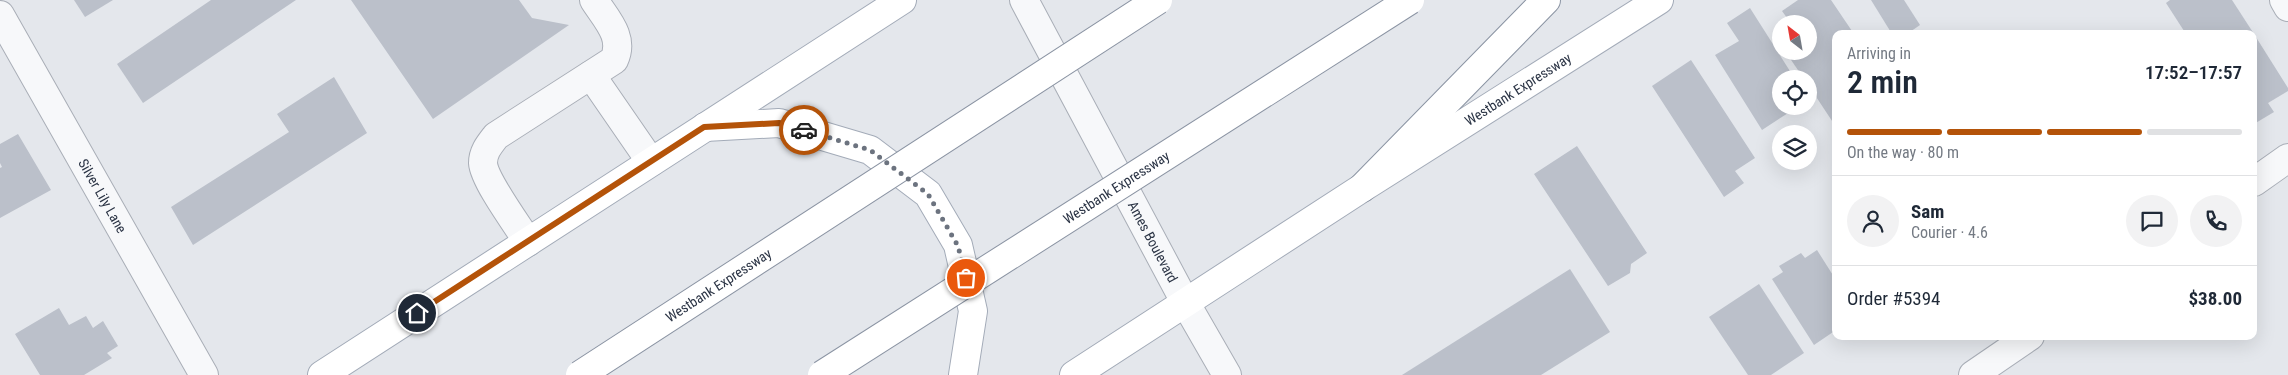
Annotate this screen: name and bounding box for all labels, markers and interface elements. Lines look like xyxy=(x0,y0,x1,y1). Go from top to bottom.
north arrow xyxy=(1772,15,1818,60)
map controls xyxy=(1772,15,1817,170)
text: Arriving in xyxy=(1847,44,1911,63)
street label: Westbank Expressway xyxy=(1462,50,1574,129)
text: 17:52–17:57 xyxy=(2145,61,2242,84)
text: 2 min xyxy=(1847,63,1918,101)
button: locate xyxy=(1772,70,1817,115)
courier xyxy=(779,105,829,155)
icon: car xyxy=(790,116,818,144)
button: layers xyxy=(1772,125,1817,170)
text: On the way · 80 m xyxy=(1847,143,1959,162)
street label: Westbank Expressway xyxy=(1060,148,1172,227)
street label: Silver Lily Lane xyxy=(75,156,130,236)
button: person xyxy=(1847,195,1899,247)
button: chat xyxy=(2126,195,2178,247)
button: phone xyxy=(2190,195,2242,247)
street label: Ames Boulevard xyxy=(1125,198,1181,285)
text: Sam xyxy=(1911,200,1944,223)
text: Courier · 4.6 xyxy=(1911,223,1988,242)
street label: Westbank Expressway xyxy=(663,245,774,325)
pin xyxy=(945,257,987,299)
icon: bag xyxy=(952,264,980,292)
text: Order #5394 xyxy=(1847,287,1940,310)
text: $38.00 xyxy=(2188,287,2242,310)
pin xyxy=(396,292,438,334)
icon: home xyxy=(403,299,431,327)

